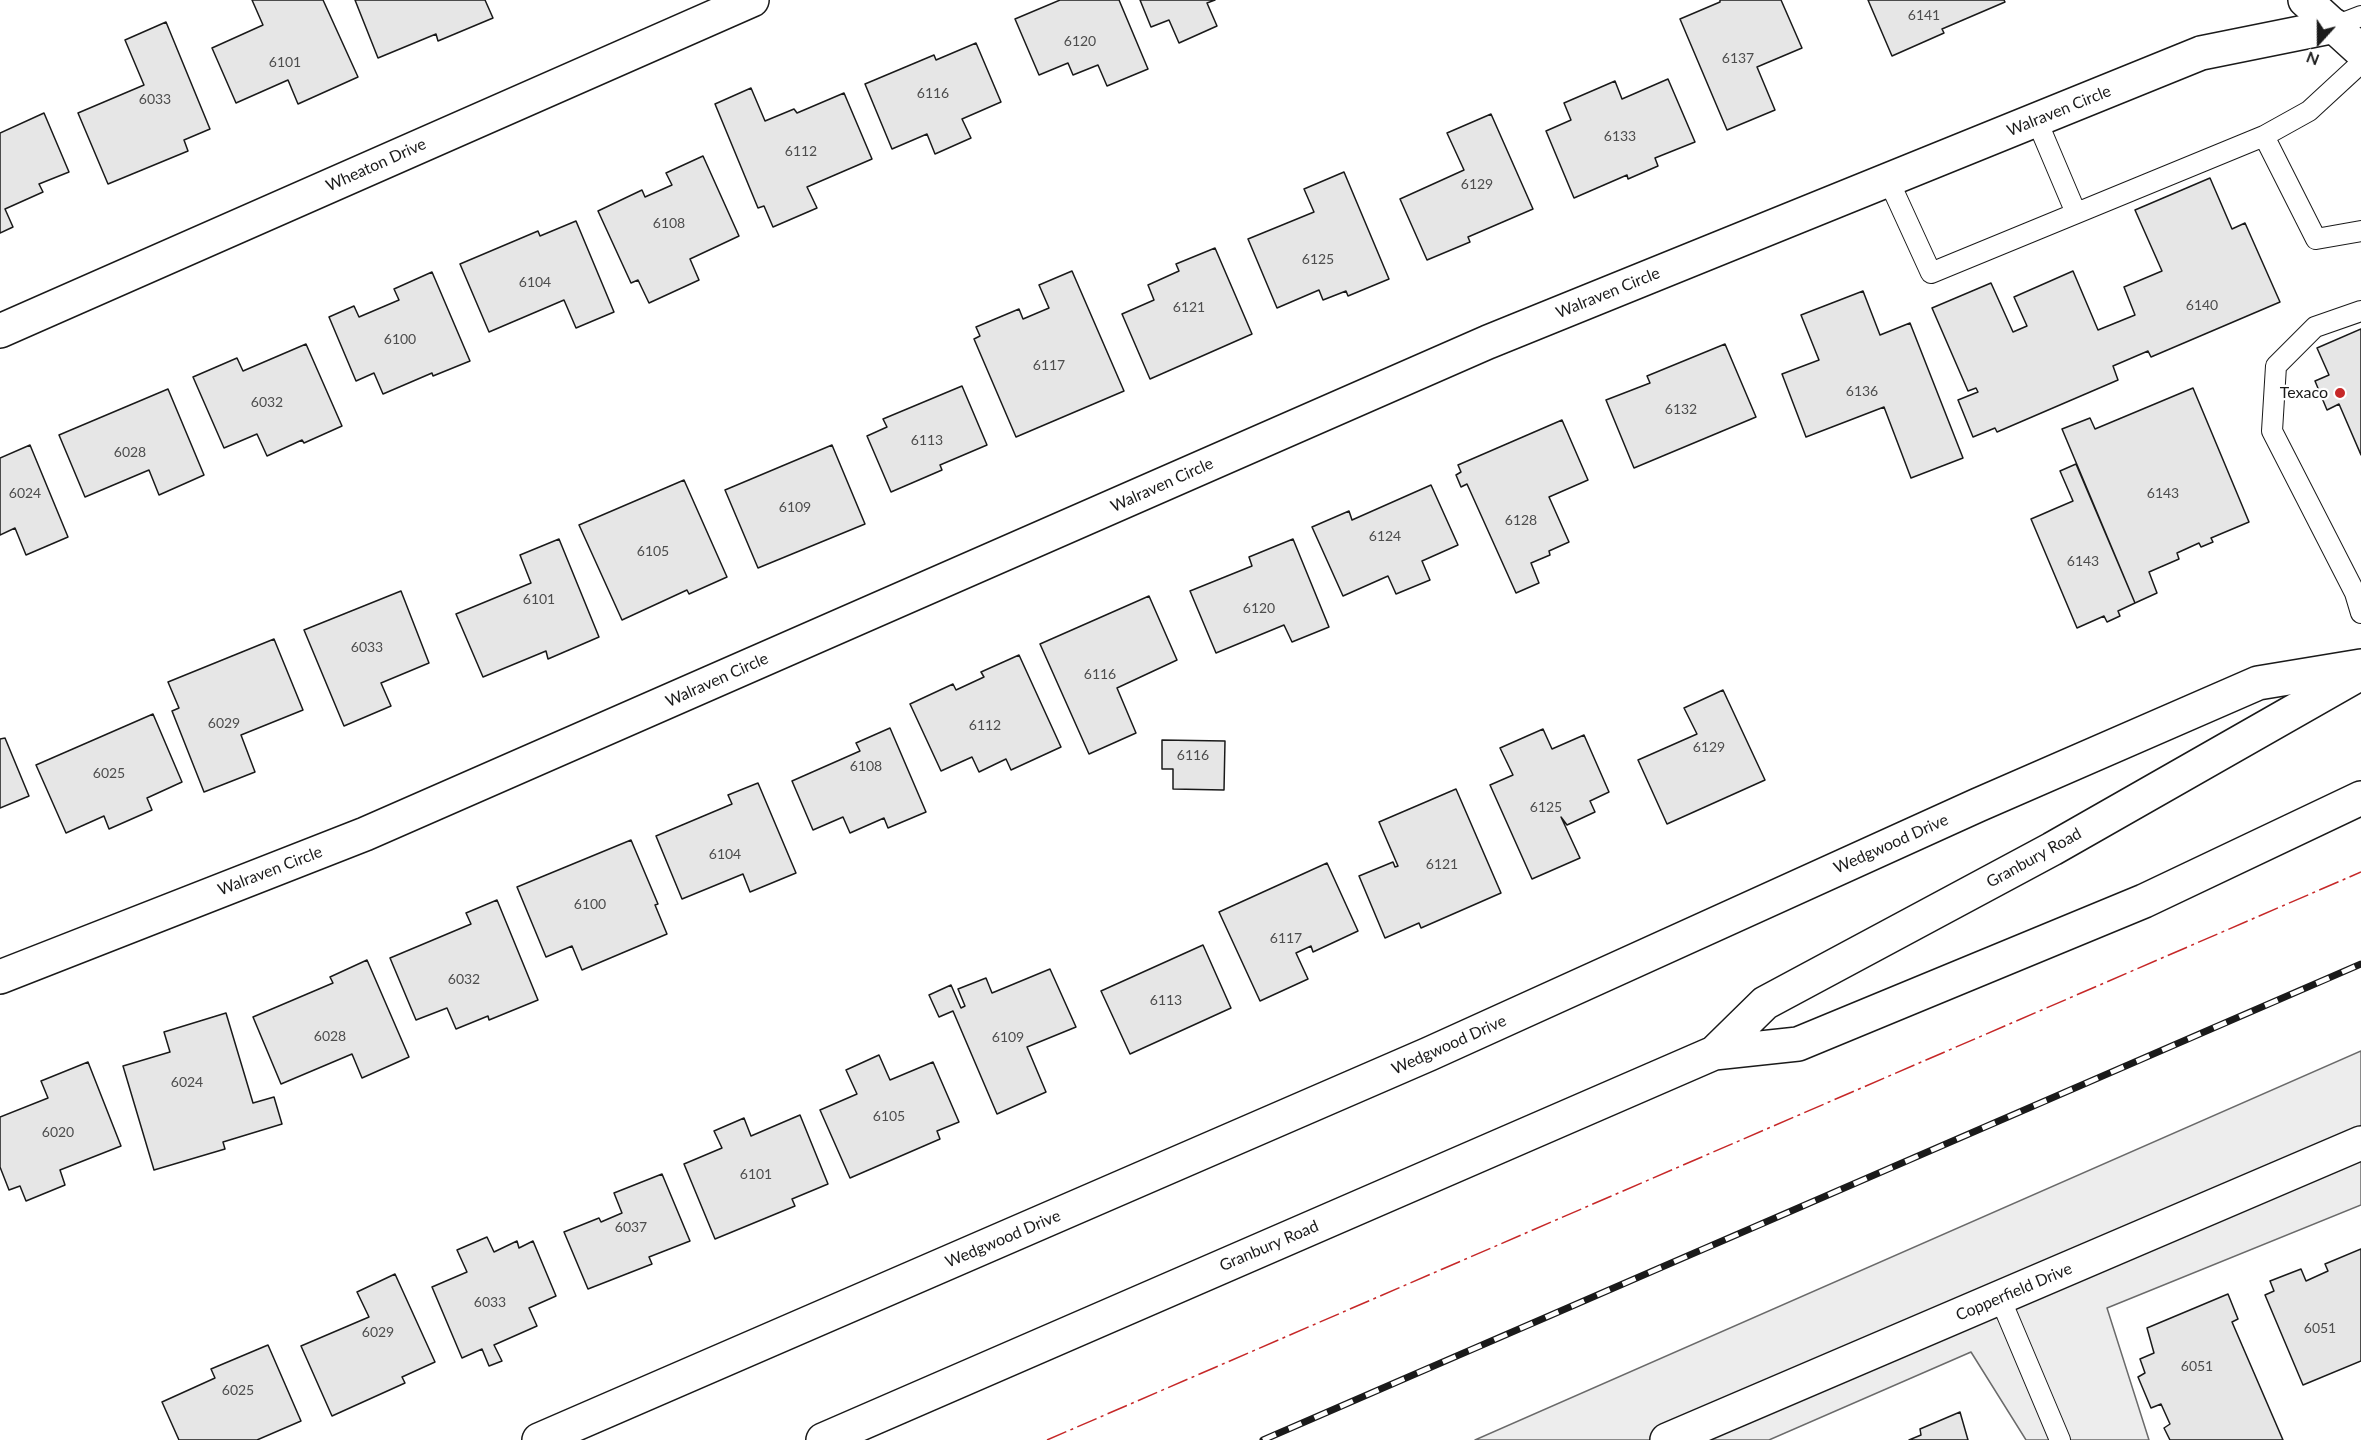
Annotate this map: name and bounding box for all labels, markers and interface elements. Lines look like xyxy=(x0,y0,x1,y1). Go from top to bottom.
house number: 6141 xyxy=(1908,7,1940,23)
north arrow xyxy=(2289,12,2349,72)
house number: 6120 xyxy=(1064,33,1096,49)
text: N xyxy=(2303,48,2322,70)
house number: 6137 xyxy=(1722,50,1754,66)
house number: 6101 xyxy=(269,54,301,70)
street label: Walraven Circle xyxy=(2004,81,2114,141)
house number: 6116 xyxy=(917,85,949,101)
house number: 6033 xyxy=(139,91,171,107)
house number: 6133 xyxy=(1604,128,1636,144)
street label: Wheaton Drive xyxy=(323,134,429,196)
house number: 6112 xyxy=(785,143,817,159)
house number: 6129 xyxy=(1461,176,1493,192)
house number: 6108 xyxy=(653,215,685,231)
house number: 6125 xyxy=(1302,251,1334,267)
street label: Walraven Circle xyxy=(1553,263,1663,323)
house number: 6104 xyxy=(519,274,551,290)
house number: 6140 xyxy=(2186,297,2218,313)
house number: 6121 xyxy=(1173,299,1205,315)
house number: 6100 xyxy=(384,331,416,347)
house number: 6117 xyxy=(1033,357,1065,373)
house number: 6136 xyxy=(1846,383,1878,399)
place label: Texaco xyxy=(2280,383,2328,403)
marker: Texaco xyxy=(2333,386,2347,400)
house number: 6032 xyxy=(251,394,283,410)
house number: 6132 xyxy=(1665,401,1697,417)
house number: 6113 xyxy=(911,432,943,448)
house number: 6028 xyxy=(114,444,146,460)
street label: Walraven Circle xyxy=(1108,454,1216,516)
house number: 6024 xyxy=(9,485,41,501)
house number: 6143 xyxy=(2147,485,2179,501)
house number: 6109 xyxy=(779,499,811,515)
house number: 6128 xyxy=(1505,512,1537,528)
house number: 6124 xyxy=(1369,528,1401,544)
house number: 6105 xyxy=(637,543,669,559)
house number: 6143 xyxy=(2067,553,2099,569)
house number: 6101 xyxy=(523,591,555,607)
house number: 6120 xyxy=(1243,600,1275,616)
house number: 6033 xyxy=(351,639,383,655)
street label: Walraven Circle xyxy=(663,649,771,711)
house number: 6116 xyxy=(1084,666,1116,682)
house number: 6029 xyxy=(208,715,240,731)
house number: 6112 xyxy=(969,717,1001,733)
house number: 6129 xyxy=(1693,739,1725,755)
house number: 6116 xyxy=(1177,747,1209,763)
house number: 6108 xyxy=(850,758,882,774)
house number: 6025 xyxy=(93,765,125,781)
house number: 6125 xyxy=(1530,799,1562,815)
street label: Wedgwood Drive xyxy=(1831,810,1951,878)
street label: Granbury Road xyxy=(1983,824,2085,892)
street label: Walraven Circle xyxy=(215,842,325,900)
house number: 6104 xyxy=(709,846,741,862)
house number: 6121 xyxy=(1426,856,1458,872)
house number: 6100 xyxy=(574,896,606,912)
house number: 6117 xyxy=(1270,930,1302,946)
house number: 6032 xyxy=(448,971,480,987)
house number: 6113 xyxy=(1150,992,1182,1008)
street label: Wedgwood Drive xyxy=(1389,1011,1509,1079)
house number: 6028 xyxy=(314,1028,346,1044)
house number: 6109 xyxy=(992,1029,1024,1045)
house number: 6024 xyxy=(171,1074,203,1090)
house number: 6105 xyxy=(873,1108,905,1124)
house number: 6020 xyxy=(42,1124,74,1140)
house number: 6101 xyxy=(740,1166,772,1182)
street label: Wedgwood Drive xyxy=(943,1206,1063,1272)
street label: Granbury Road xyxy=(1217,1217,1321,1275)
house number: 6037 xyxy=(615,1219,647,1235)
street label: Copperfield Drive xyxy=(1953,1259,2075,1325)
house number: 6033 xyxy=(474,1294,506,1310)
house number: 6051 xyxy=(2304,1320,2336,1336)
house number: 6029 xyxy=(362,1324,394,1340)
house number: 6051 xyxy=(2181,1358,2213,1374)
house number: 6025 xyxy=(222,1382,254,1398)

